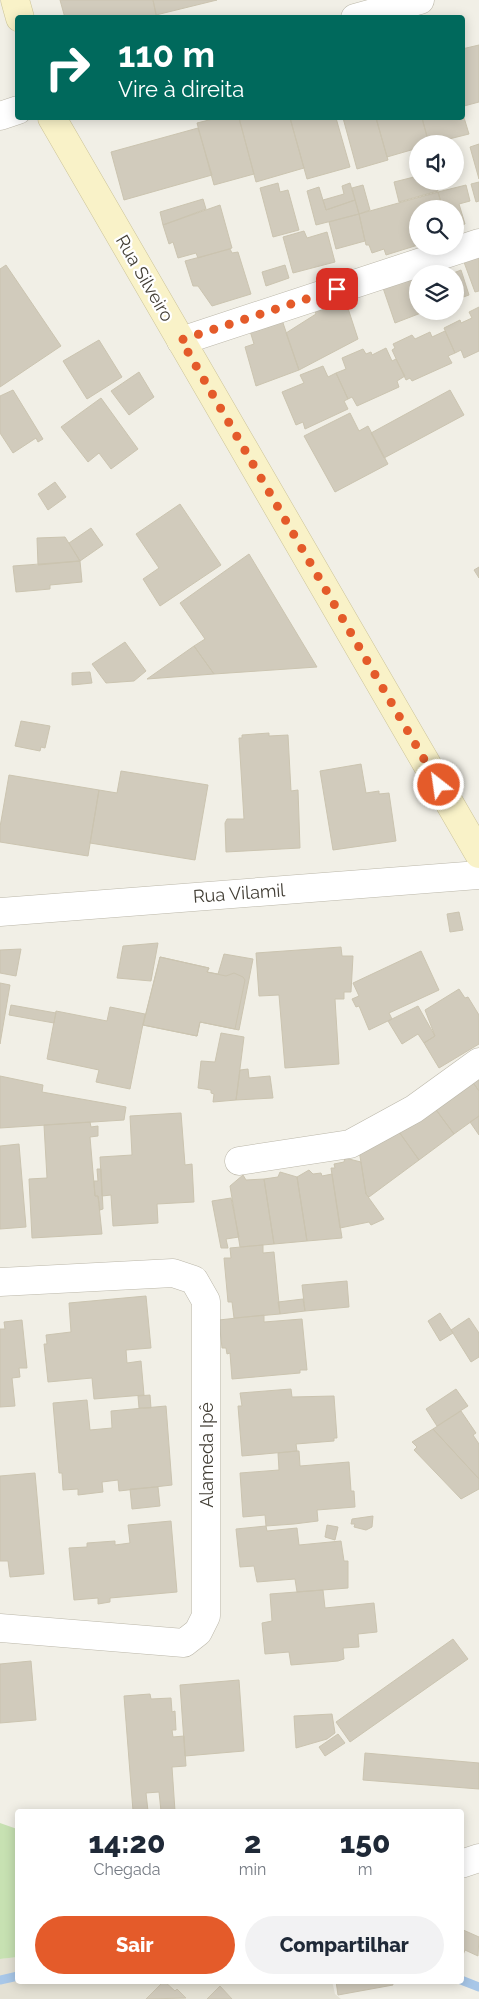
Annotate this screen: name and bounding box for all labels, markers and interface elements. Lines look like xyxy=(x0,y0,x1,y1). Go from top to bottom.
text: 110 m xyxy=(118,34,215,75)
icon: right xyxy=(35,35,100,100)
text: Vire à direita xyxy=(118,76,244,102)
map controls xyxy=(409,135,464,320)
button: sound xyxy=(409,135,464,190)
button: search xyxy=(409,200,464,255)
street label: Rua Silveiro xyxy=(112,231,178,325)
button: layers xyxy=(409,265,464,320)
pin xyxy=(316,268,358,310)
icon: arrive xyxy=(323,275,351,303)
position arrow xyxy=(412,758,464,810)
street label: Rua Vilamil xyxy=(192,879,286,907)
street label: Alameda Ipê xyxy=(196,1402,217,1508)
text: 14:20 xyxy=(88,1825,165,1860)
text: 2 xyxy=(244,1825,261,1860)
text: 150 xyxy=(340,1825,391,1860)
text: Chegada xyxy=(93,1860,160,1879)
text: min xyxy=(239,1860,266,1879)
text: m xyxy=(358,1860,373,1879)
button: Sair xyxy=(35,1916,235,1974)
button: Compartilhar xyxy=(245,1916,444,1974)

